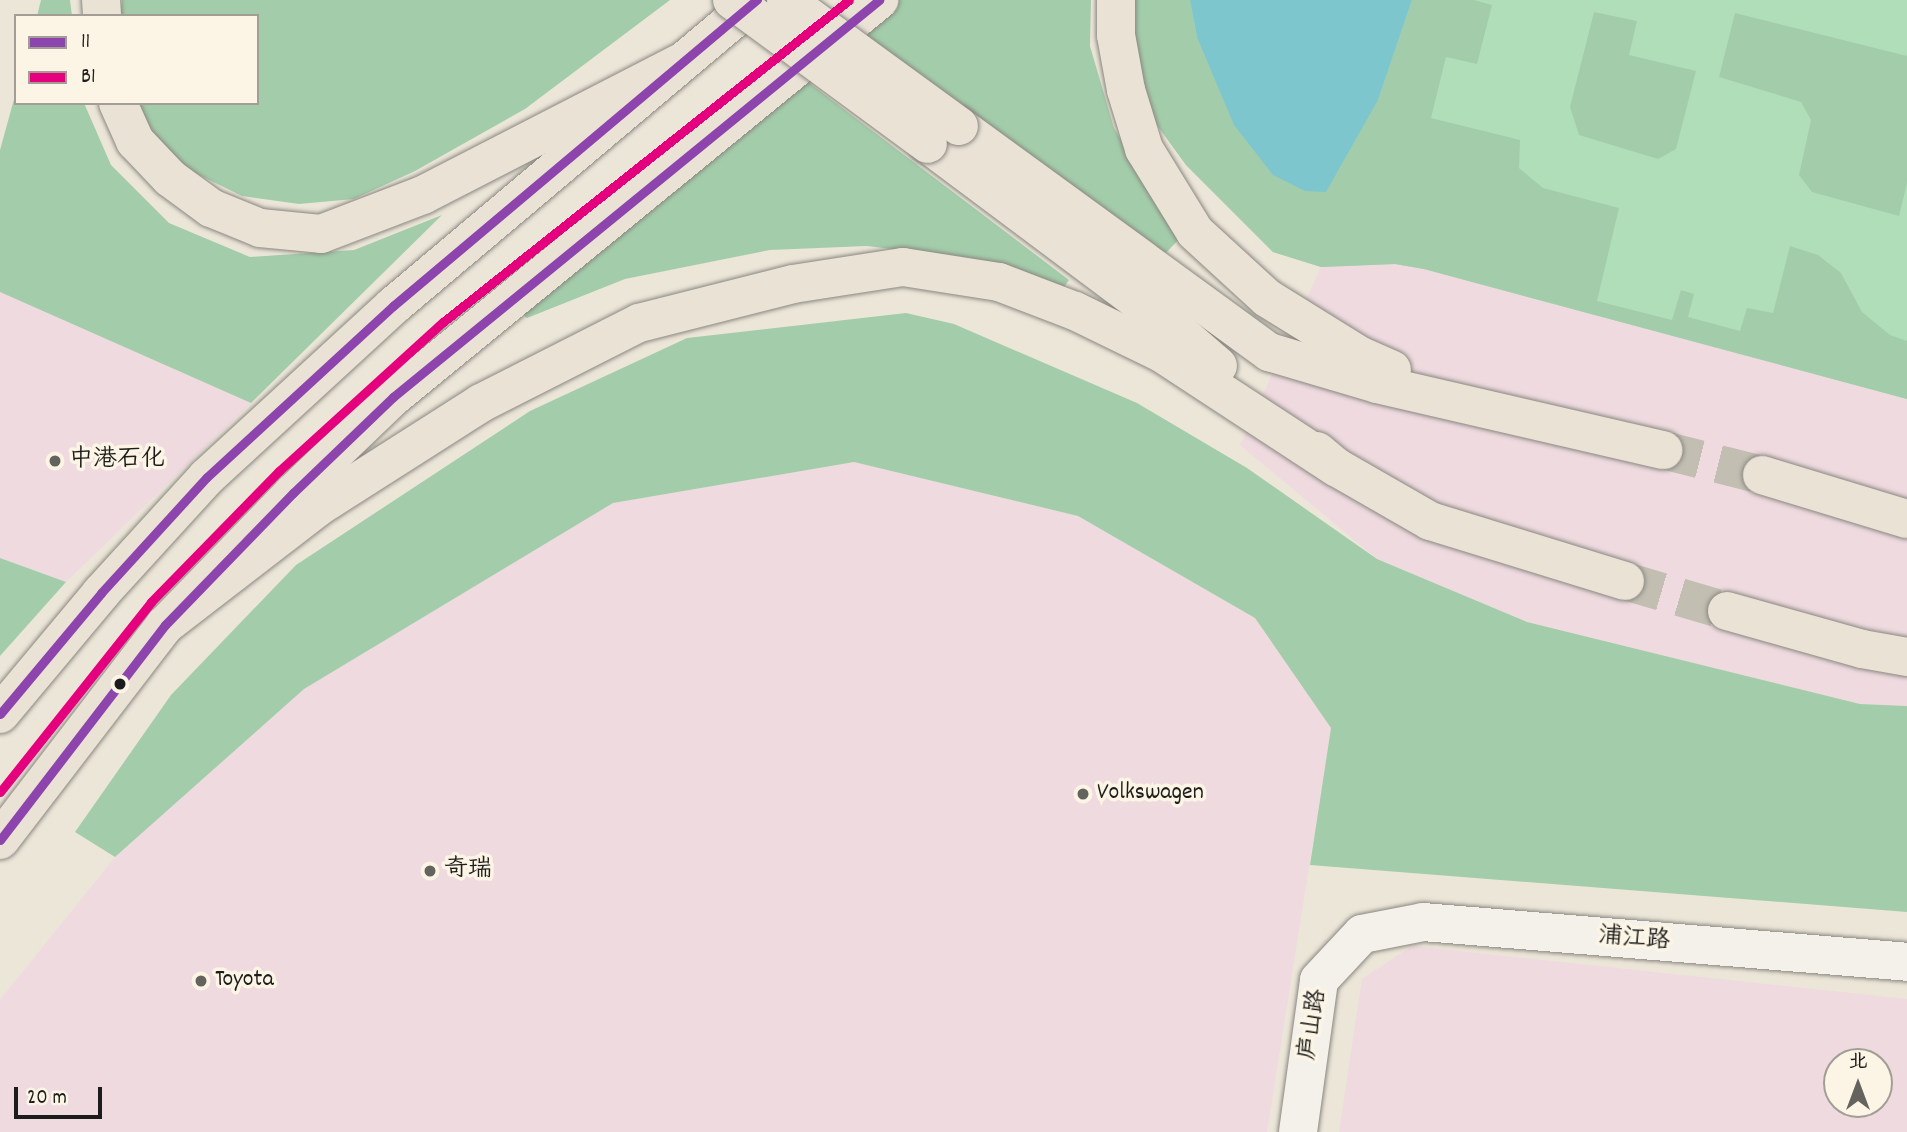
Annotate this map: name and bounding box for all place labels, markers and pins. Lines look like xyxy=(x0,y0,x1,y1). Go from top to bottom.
place label: 中港石化 xyxy=(69,447,165,475)
marker: 中港石化 xyxy=(47,453,63,469)
unlabelled marker xyxy=(113,677,127,691)
place label: Volkswagen xyxy=(1097,780,1204,808)
marker: Volkswagen xyxy=(1075,786,1091,802)
place label: 奇瑞 xyxy=(444,857,492,885)
marker: 奇瑞 xyxy=(422,863,438,879)
place label: Toyota xyxy=(215,967,274,995)
marker: Toyota xyxy=(193,973,209,989)

